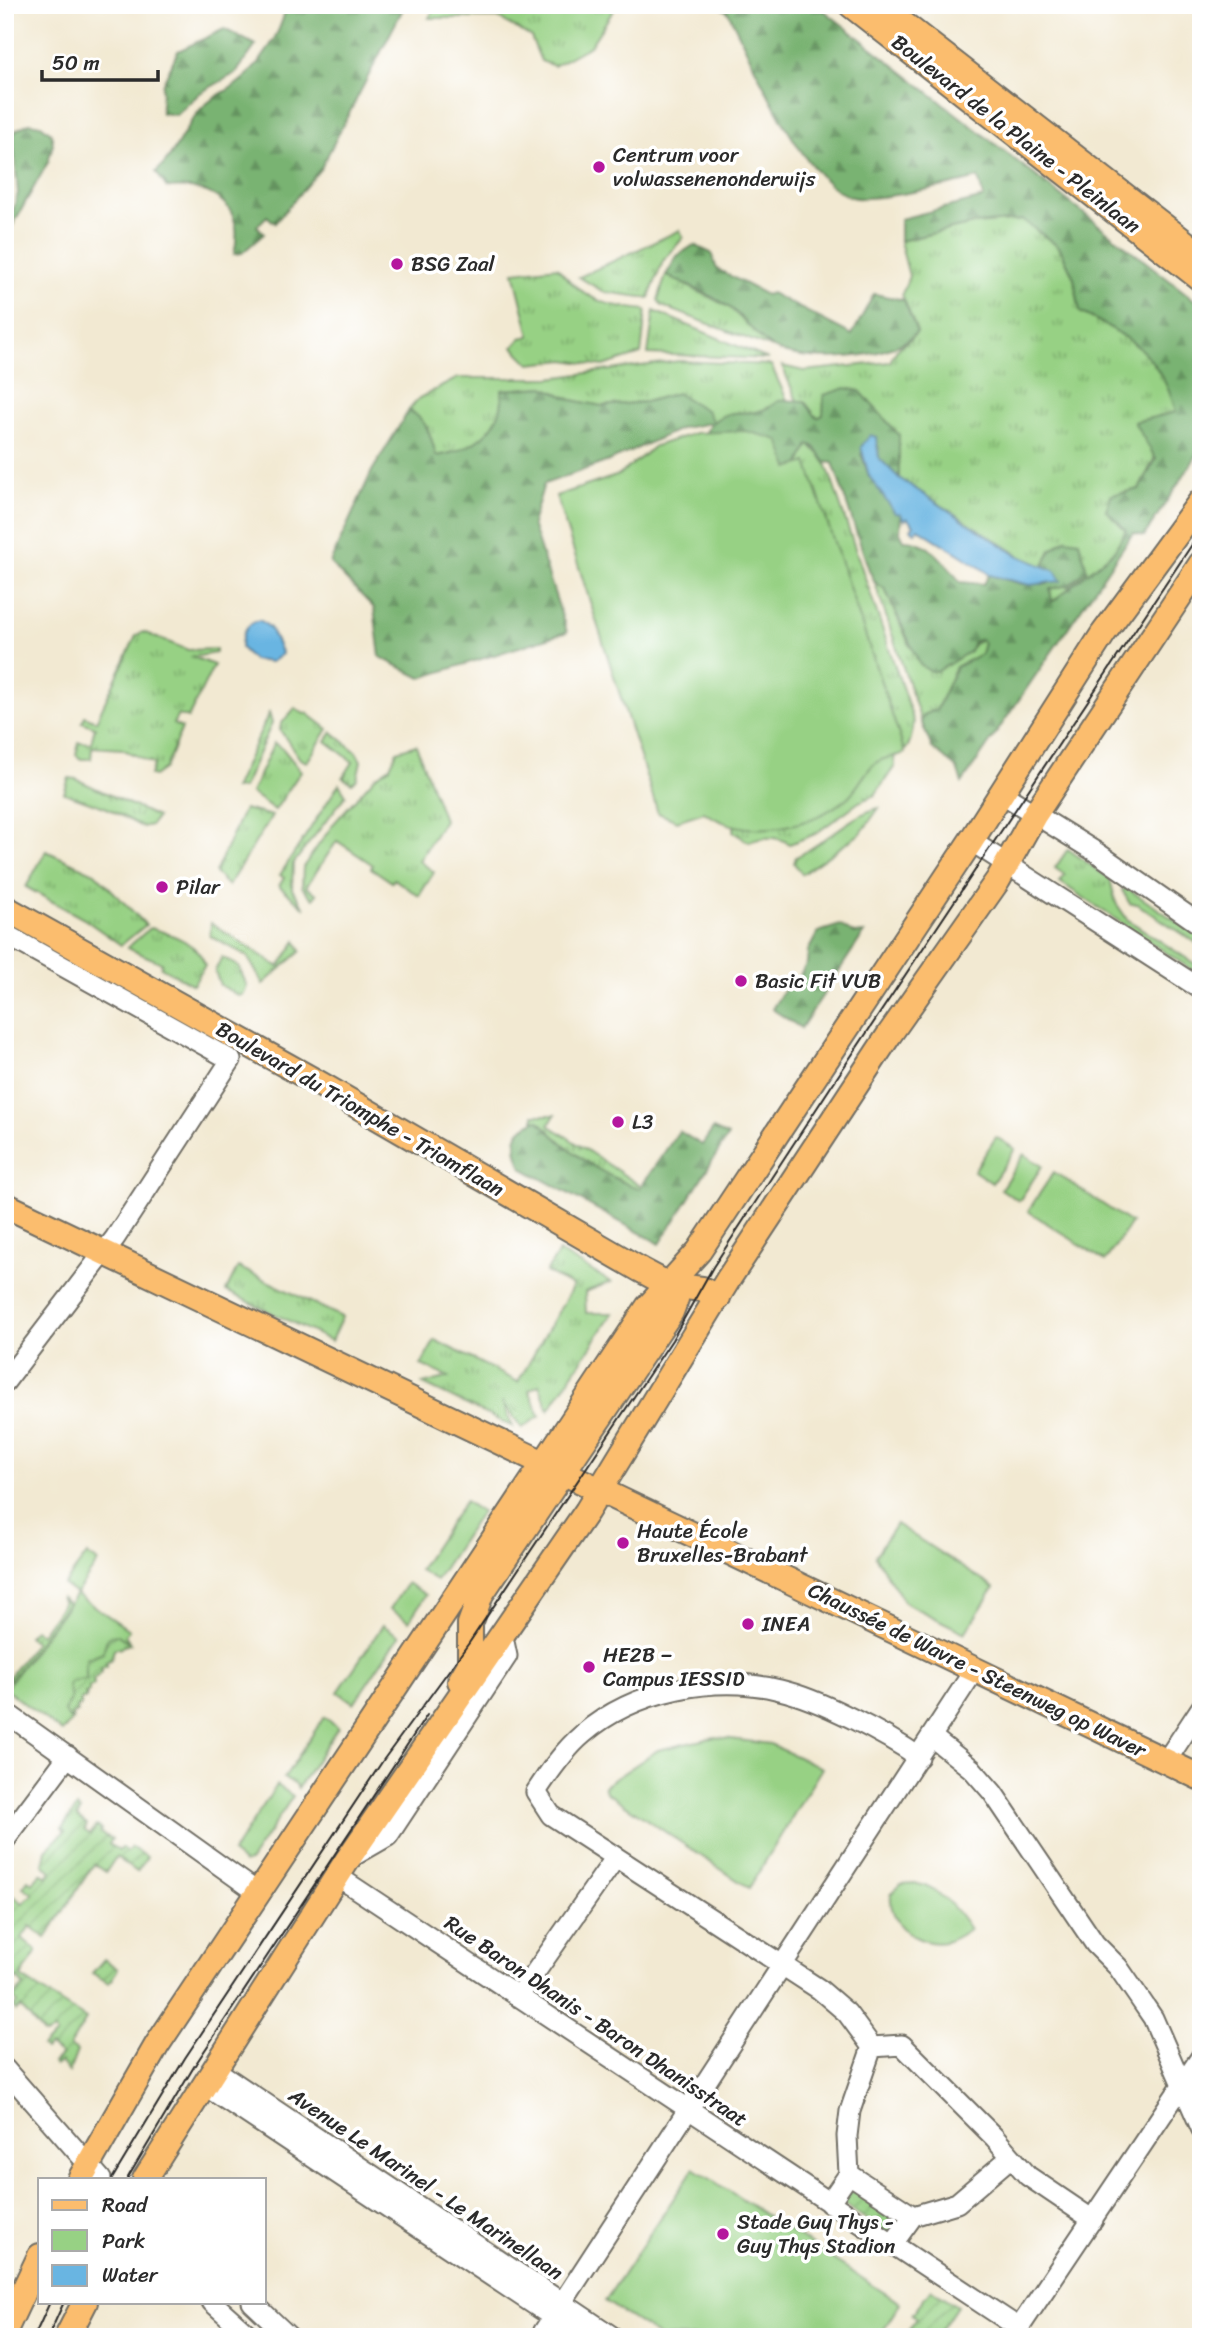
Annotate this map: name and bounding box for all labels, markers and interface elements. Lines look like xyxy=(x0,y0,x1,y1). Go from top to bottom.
street label: Boulevard de la Plaine - Pleinlaan xyxy=(883,24,1149,244)
scale bar xyxy=(42,38,158,82)
text: 50 m xyxy=(52,44,100,82)
place label: Centrum voor volwassenenonderwijs xyxy=(613,136,816,198)
marker: Centrum voor volwassenenonderwijs xyxy=(591,159,607,175)
place label: BSG Zaal xyxy=(411,245,495,283)
marker: BSG Zaal xyxy=(389,256,405,272)
place label: Pilar xyxy=(176,868,221,906)
marker: Pilar xyxy=(154,879,170,895)
place label: Basic Fit VUB xyxy=(755,962,881,1000)
marker: Basic Fit VUB xyxy=(733,973,749,989)
street label: Boulevard du Triomphe - Triomflaan xyxy=(208,1011,512,1207)
place label: L3 xyxy=(632,1103,654,1141)
marker: L3 xyxy=(610,1114,626,1130)
place label: Haute École Bruxelles-Brabant xyxy=(637,1512,809,1574)
marker: Haute École Bruxelles-Brabant xyxy=(615,1535,631,1551)
street label: Chaussée de Wavre - Steenweg op Waver xyxy=(801,1571,1154,1769)
place label: INEA xyxy=(761,1605,810,1643)
marker: INEA xyxy=(740,1616,756,1632)
place label: HE2B – Campus IESSID xyxy=(603,1636,745,1698)
marker: HE2B – Campus IESSID xyxy=(581,1659,597,1675)
street label: Rue Baron Dhanis - Baron Dhanisstraat xyxy=(436,1905,756,2137)
street label: Avenue Le Marinel - Le Marinellaan xyxy=(280,2077,572,2291)
legend xyxy=(38,2178,266,2304)
text: Road xyxy=(102,2186,149,2224)
place label: Stade Guy Thys - Guy Thys Stadion xyxy=(737,2203,895,2265)
text: Park xyxy=(102,2222,145,2260)
marker: Stade Guy Thys - Guy Thys Stadion xyxy=(715,2226,731,2242)
text: Water xyxy=(102,2256,159,2294)

